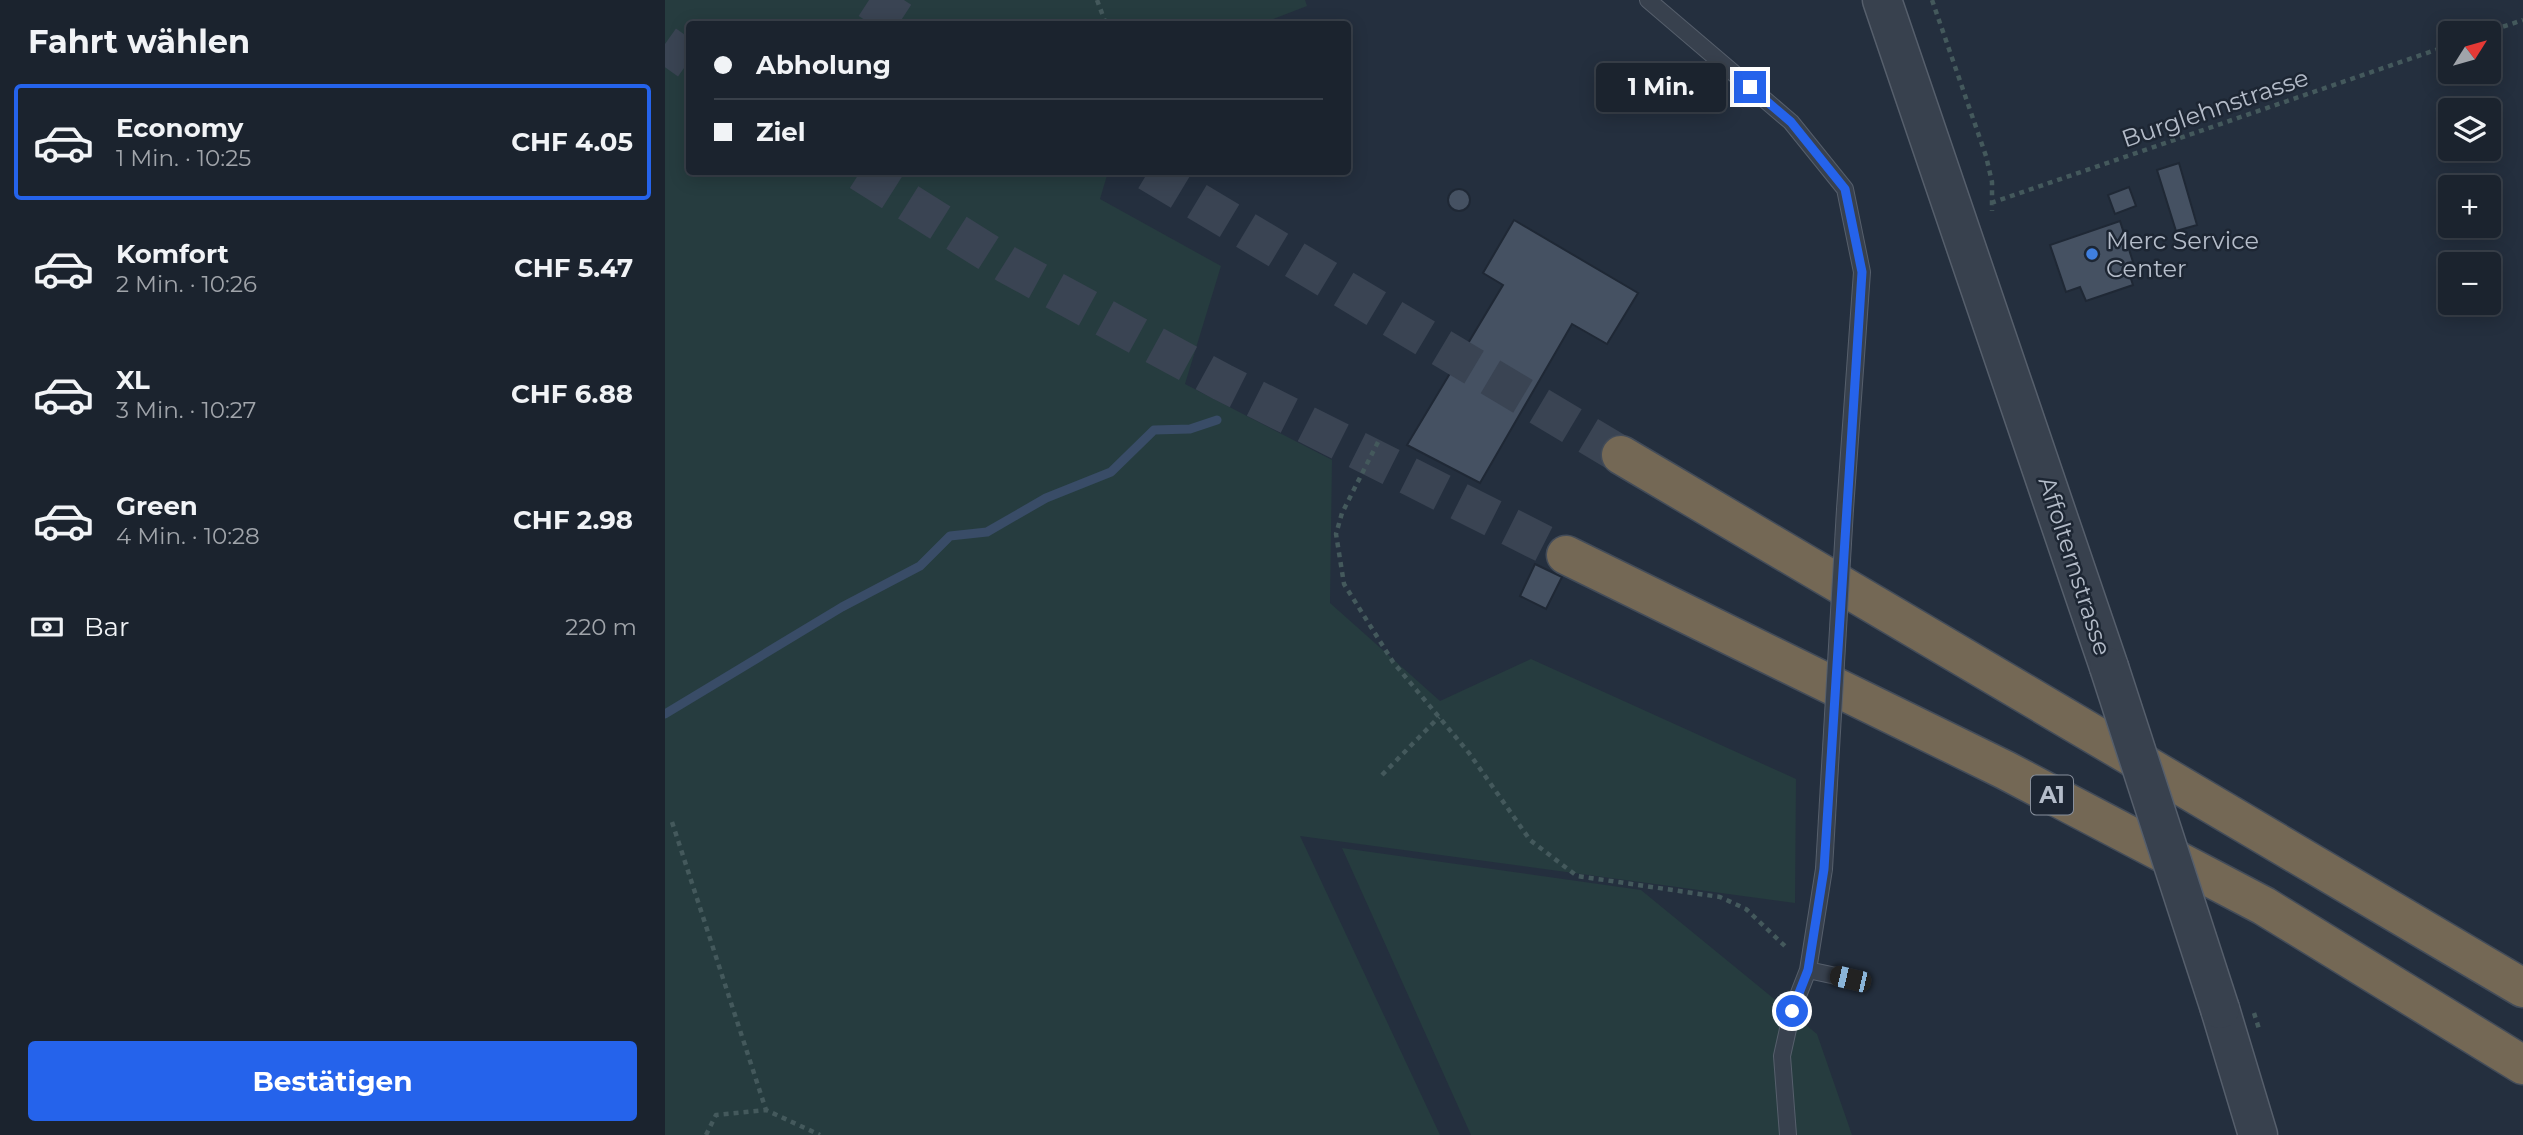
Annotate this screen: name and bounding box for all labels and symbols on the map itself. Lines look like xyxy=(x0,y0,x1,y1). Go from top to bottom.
north arrow xyxy=(2438,21,2501,84)
callout: 1 Min. xyxy=(1596,62,1725,112)
street label: Burglehnstrasse xyxy=(2118,62,2312,154)
route end xyxy=(1734,71,1766,103)
place label: Merc Service Center xyxy=(2106,226,2259,283)
marker: Merc Service Center xyxy=(2084,246,2100,262)
street label: Affolternstrasse xyxy=(2032,473,2118,659)
road number: A1 xyxy=(2031,776,2073,814)
car xyxy=(1828,964,1873,994)
route start xyxy=(1776,995,1808,1027)

